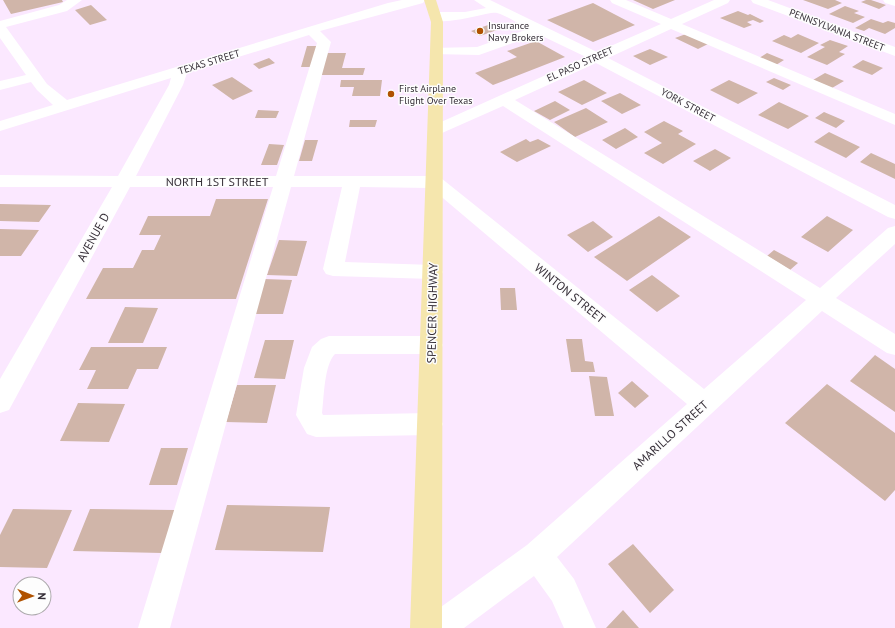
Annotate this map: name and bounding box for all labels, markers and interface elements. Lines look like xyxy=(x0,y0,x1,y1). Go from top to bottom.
street label: PENNSYLVANIA STREET xyxy=(787,6,887,54)
place label: Insurance Navy Brokers xyxy=(488,19,544,44)
marker: Insurance Navy Brokers xyxy=(475,26,485,36)
street label: EL PASO STREET xyxy=(545,43,616,84)
street label: TEXAS STREET xyxy=(177,46,242,78)
place label: First Airplane Flight Over Texas xyxy=(399,82,472,107)
street label: YORK STREET xyxy=(659,85,718,125)
marker: First Airplane Flight Over Texas xyxy=(386,89,396,99)
street label: NORTH 1ST STREET xyxy=(166,174,269,189)
street label: AVENUE D xyxy=(74,210,113,264)
street label: WINTON STREET xyxy=(532,260,609,326)
street label: SPENCER HIGHWAY xyxy=(424,262,440,363)
street label: AMARILLO STREET xyxy=(629,397,711,473)
north arrow xyxy=(12,576,52,616)
text: N xyxy=(35,592,49,600)

